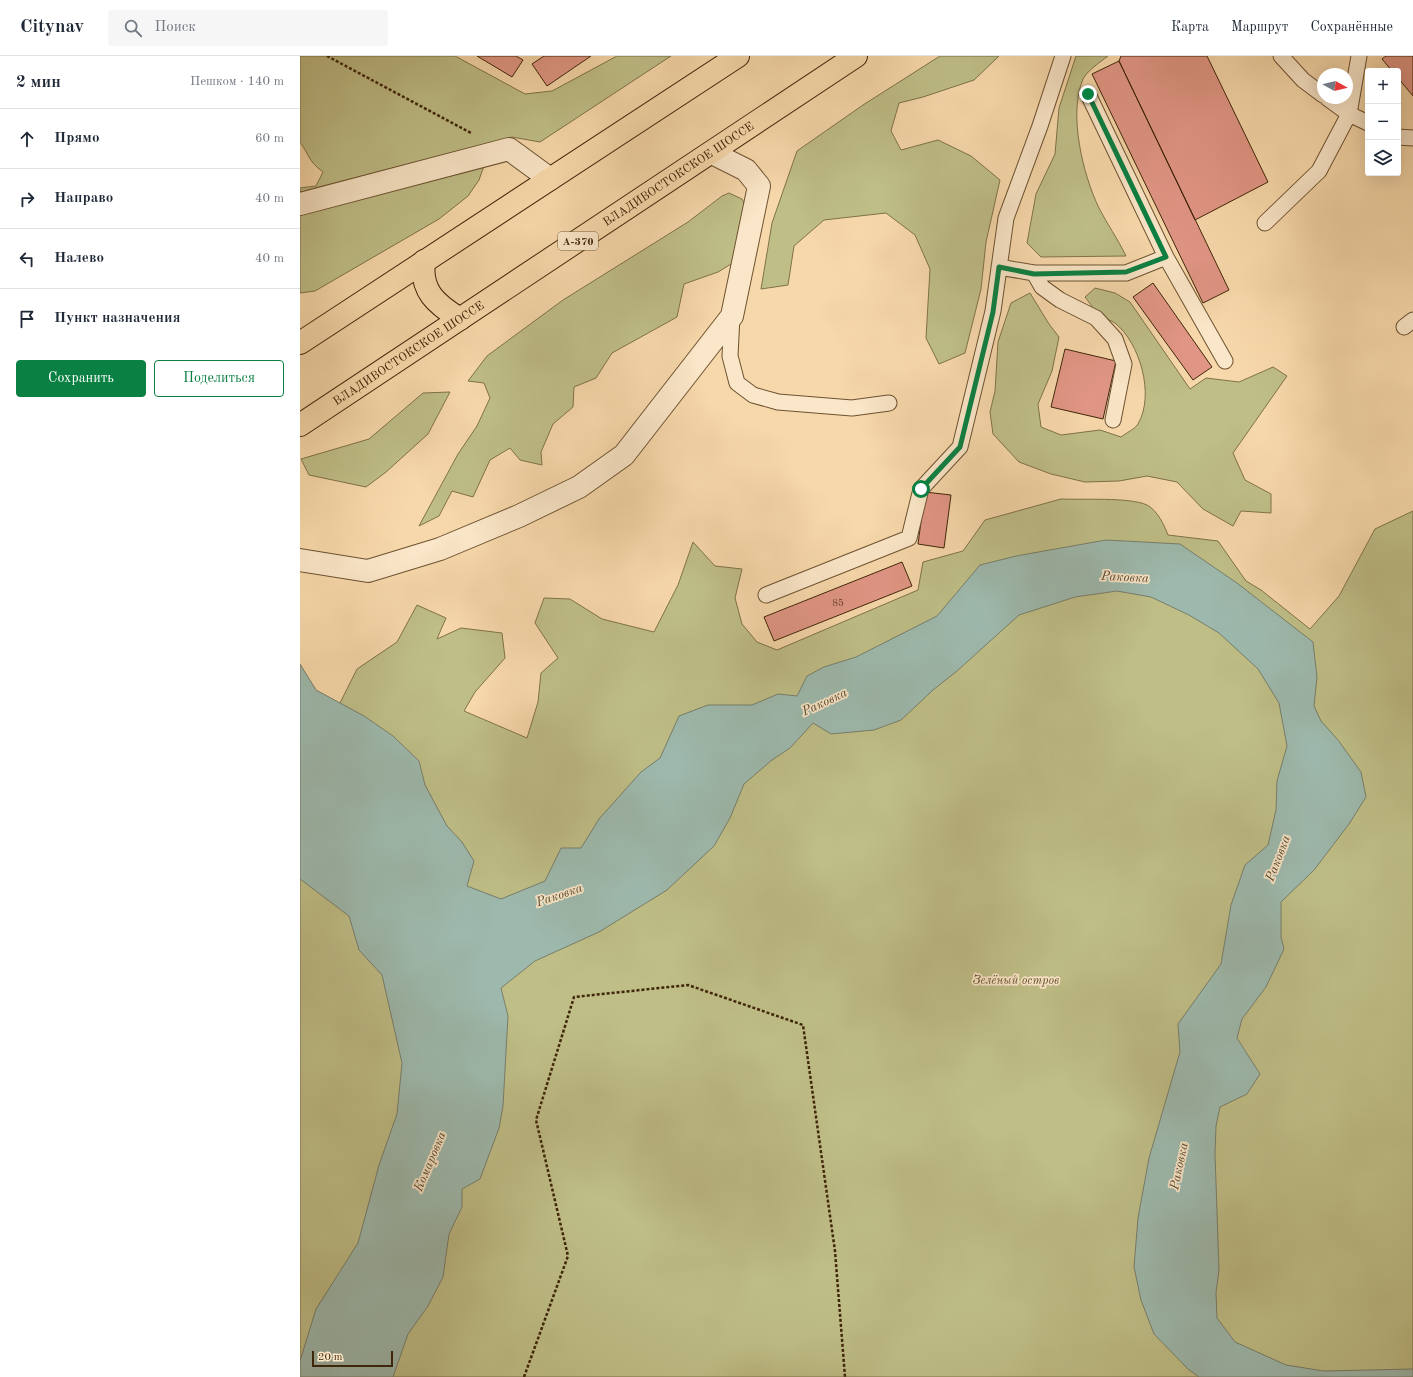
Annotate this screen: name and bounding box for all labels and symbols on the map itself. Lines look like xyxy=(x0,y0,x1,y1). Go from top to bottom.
north arrow xyxy=(1317,68,1353,104)
route end xyxy=(1079,85,1097,103)
street label: ВЛАДИВОСТОКСКОЕ ШОССЕ xyxy=(601,120,756,229)
road number: А-370 xyxy=(558,232,598,250)
street label: ВЛАДИВОСТОКСКОЕ ШОССЕ xyxy=(331,300,486,408)
route start xyxy=(912,480,930,498)
water label: Раковка xyxy=(1099,570,1149,585)
house number: 85 xyxy=(832,598,844,608)
water label: Раковка xyxy=(799,686,849,719)
water label: Раковка xyxy=(1263,834,1293,884)
water label: Раковка xyxy=(534,881,584,910)
park label: Зелёный остров xyxy=(973,974,1059,987)
water label: Комаровка xyxy=(412,1130,449,1194)
water label: Раковка xyxy=(1168,1141,1191,1192)
scale bar xyxy=(312,1349,393,1368)

